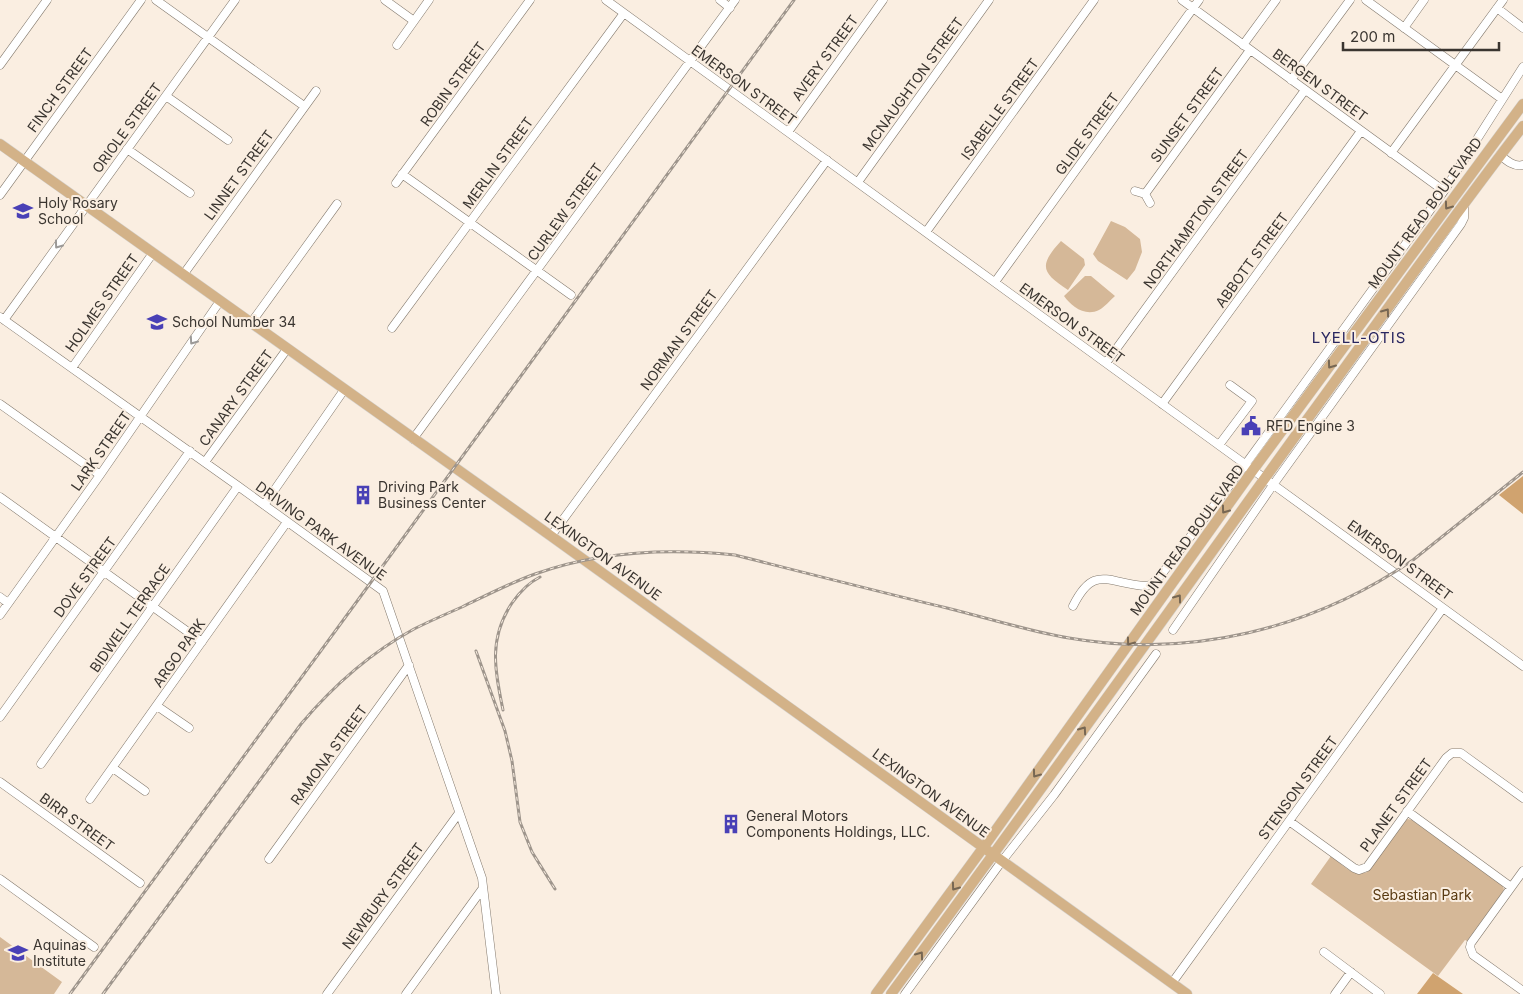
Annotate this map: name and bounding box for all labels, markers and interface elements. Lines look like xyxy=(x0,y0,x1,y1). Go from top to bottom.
street label: AVERY STREET xyxy=(788,12,861,104)
street label: MCNAUGHTON STREET xyxy=(858,14,967,154)
scale bar xyxy=(1343,20,1499,52)
text: 200 m xyxy=(1350,27,1395,46)
street label: ROBIN STREET xyxy=(416,38,489,129)
street label: EMERSON STREET xyxy=(689,41,800,128)
street label: FINCH STREET xyxy=(23,44,96,135)
street label: BERGEN STREET xyxy=(1270,45,1371,125)
street label: ISABELLE STREET xyxy=(957,55,1042,163)
street label: SUNSET STREET xyxy=(1146,64,1227,166)
street label: ORIOLE STREET xyxy=(88,79,165,176)
street label: GLIDE STREET xyxy=(1051,89,1122,178)
street label: MERLIN STREET xyxy=(459,114,537,212)
street label: LINNET STREET xyxy=(200,126,277,223)
street label: MOUNT READ BOULEVARD xyxy=(1364,134,1485,292)
street label: NORTHAMPTON STREET xyxy=(1139,146,1252,292)
street label: CURLEW STREET xyxy=(523,160,606,264)
place label: Holy Rosary School xyxy=(38,194,118,227)
school or university icon: Holy Rosary School xyxy=(12,200,34,222)
one-way arrow xyxy=(1445,200,1454,209)
street label: ABBOTT STREET xyxy=(1211,209,1292,310)
one-way arrow xyxy=(55,239,64,249)
street label: HOLMES STREET xyxy=(61,250,142,355)
street label: EMERSON STREET xyxy=(1017,279,1128,366)
street label: NORMAN STREET xyxy=(636,286,721,393)
one-way arrow xyxy=(1380,308,1389,317)
school or university icon: School Number 34 xyxy=(146,311,168,333)
place label: School Number 34 xyxy=(172,313,296,330)
district label: LYELL-OTIS xyxy=(1312,328,1406,347)
one-way arrow xyxy=(190,335,199,345)
street label: CANARY STREET xyxy=(195,346,276,449)
one-way arrow xyxy=(1328,359,1337,369)
street label: LARK STREET xyxy=(67,408,134,494)
public building icon: RFD Engine 3 xyxy=(1240,415,1262,437)
place label: RFD Engine 3 xyxy=(1266,417,1355,434)
street label: MOUNT READ BOULEVARD xyxy=(1126,461,1247,619)
street label: DRIVING PARK AVENUE xyxy=(253,477,390,584)
place label: Driving Park Business Center xyxy=(378,478,486,511)
building icon: Driving Park Business Center xyxy=(352,484,374,506)
one-way arrow xyxy=(1222,504,1231,514)
street label: LEXINGTON AVENUE xyxy=(542,508,665,604)
street label: EMERSON STREET xyxy=(1345,516,1456,603)
street label: DOVE STREET xyxy=(50,533,119,620)
street label: BIDWELL TERRACE xyxy=(86,560,173,675)
one-way arrow xyxy=(1172,594,1181,604)
street label: ARGO PARK xyxy=(149,615,209,690)
one-way arrow xyxy=(1128,636,1136,645)
street label: RAMONA STREET xyxy=(287,702,370,808)
one-way arrow xyxy=(1077,726,1086,736)
street label: STENSON STREET xyxy=(1254,733,1341,843)
street label: LEXINGTON AVENUE xyxy=(870,745,993,841)
street label: PLANET STREET xyxy=(1356,755,1435,855)
one-way arrow xyxy=(1033,768,1042,778)
street label: BIRR STREET xyxy=(37,789,118,854)
place label: General Motors Components Holdings, LLC. xyxy=(746,807,930,840)
building icon: General Motors Components Holdings, LLC. xyxy=(720,813,742,835)
street label: NEWBURY STREET xyxy=(338,839,427,952)
one-way arrow xyxy=(952,881,960,890)
park label: Sebastian Park xyxy=(1372,886,1472,903)
place label: Aquinas Institute xyxy=(33,936,86,969)
school or university icon: Aquinas Institute xyxy=(7,942,29,964)
one-way arrow xyxy=(914,951,923,961)

